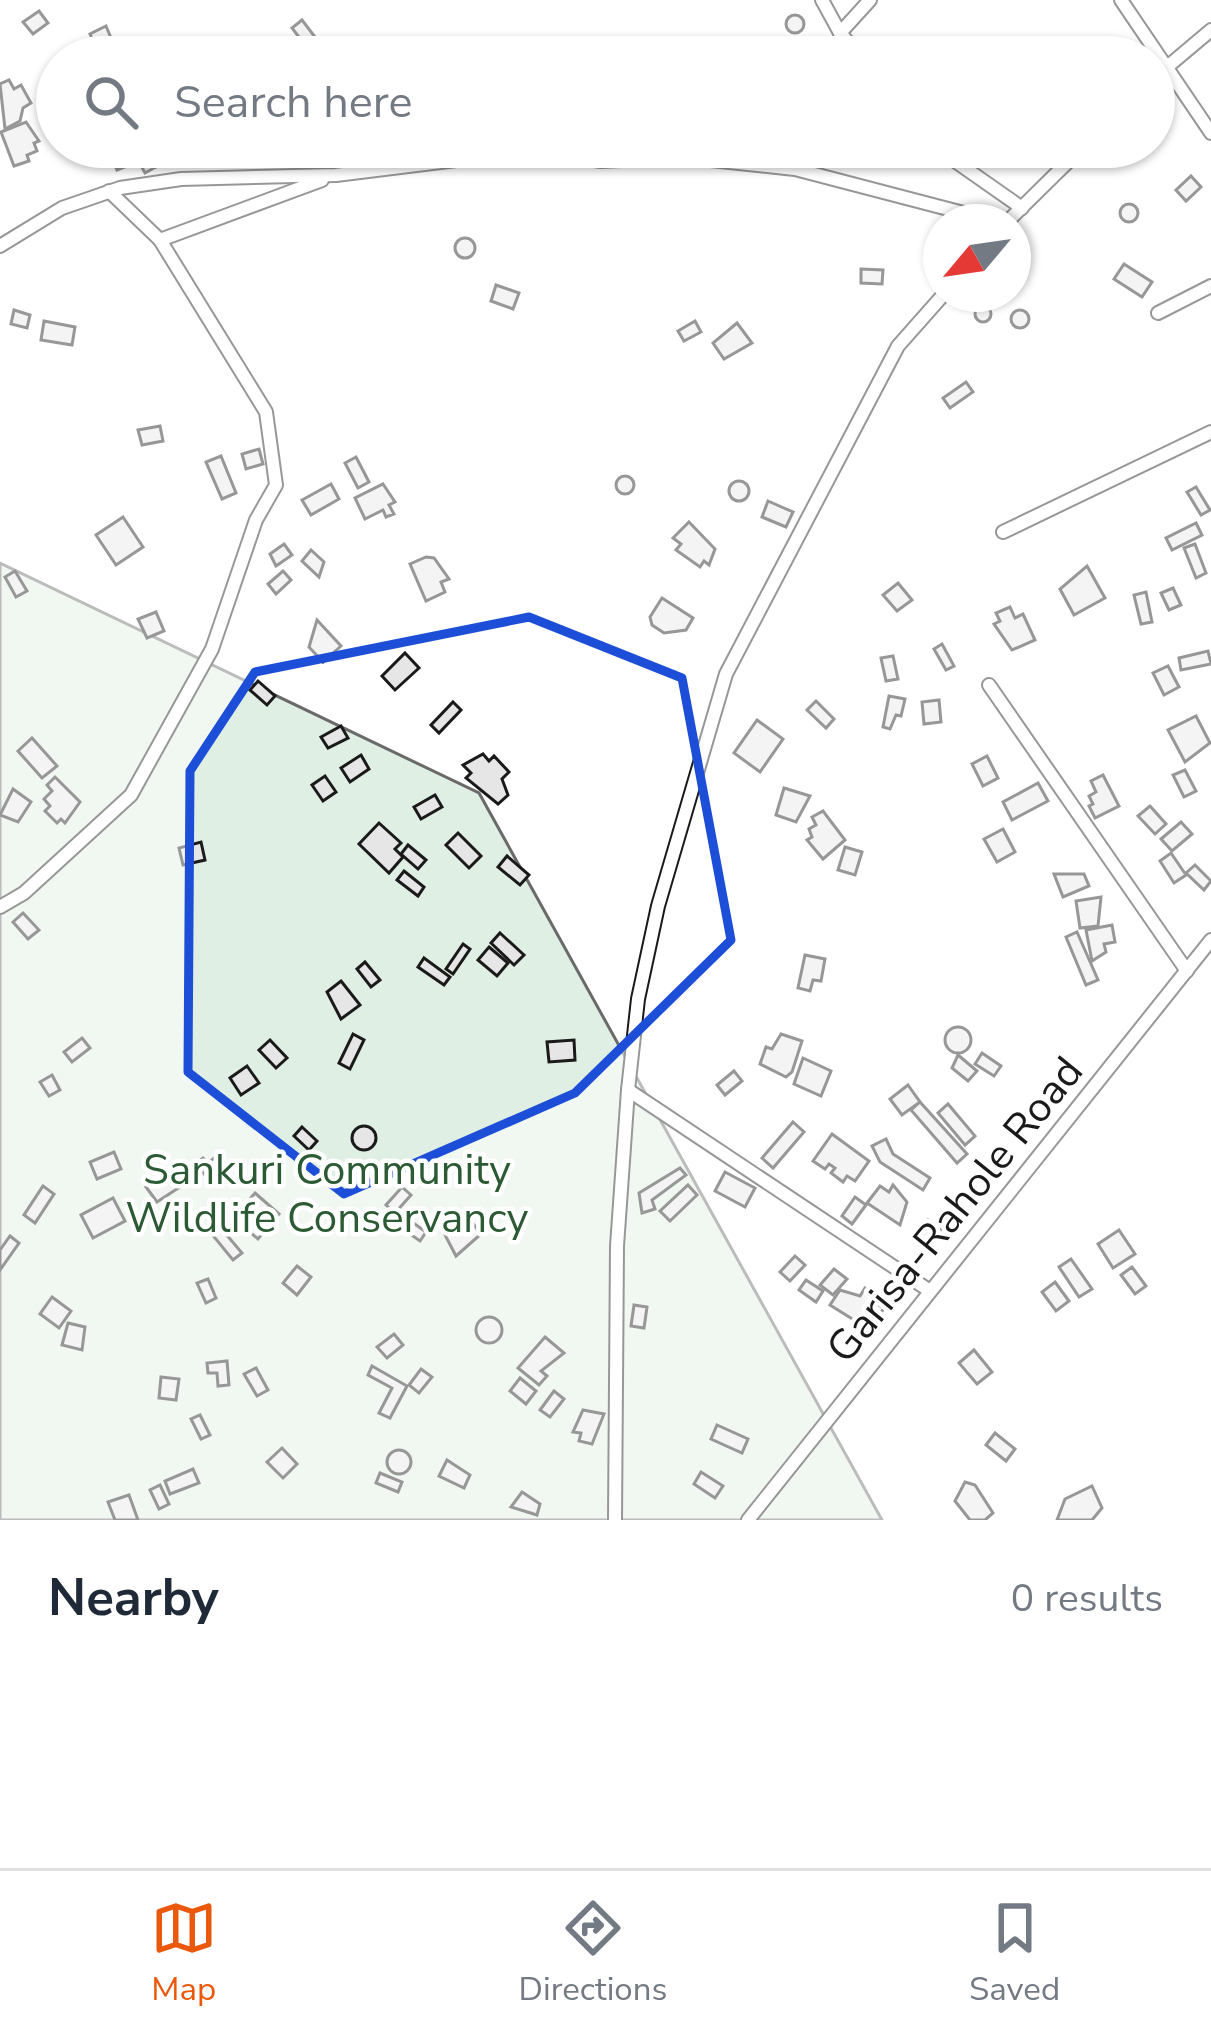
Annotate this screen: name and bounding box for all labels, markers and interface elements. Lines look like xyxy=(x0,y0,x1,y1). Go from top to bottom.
search box xyxy=(36,36,1175,168)
icon: search xyxy=(78,69,144,135)
text: Search here xyxy=(174,72,413,133)
north arrow xyxy=(923,204,1031,312)
street label: Garisa-Rahole Road xyxy=(814,1045,1096,1375)
park label: Sankuri Community Wildlife Conservancy xyxy=(126,1142,529,1247)
text: Nearby xyxy=(48,1563,219,1633)
text: 0 results xyxy=(1011,1572,1163,1625)
tab: Map xyxy=(151,1895,217,2012)
tab: Directions xyxy=(519,1895,667,2012)
tab: Saved xyxy=(969,1895,1060,2012)

